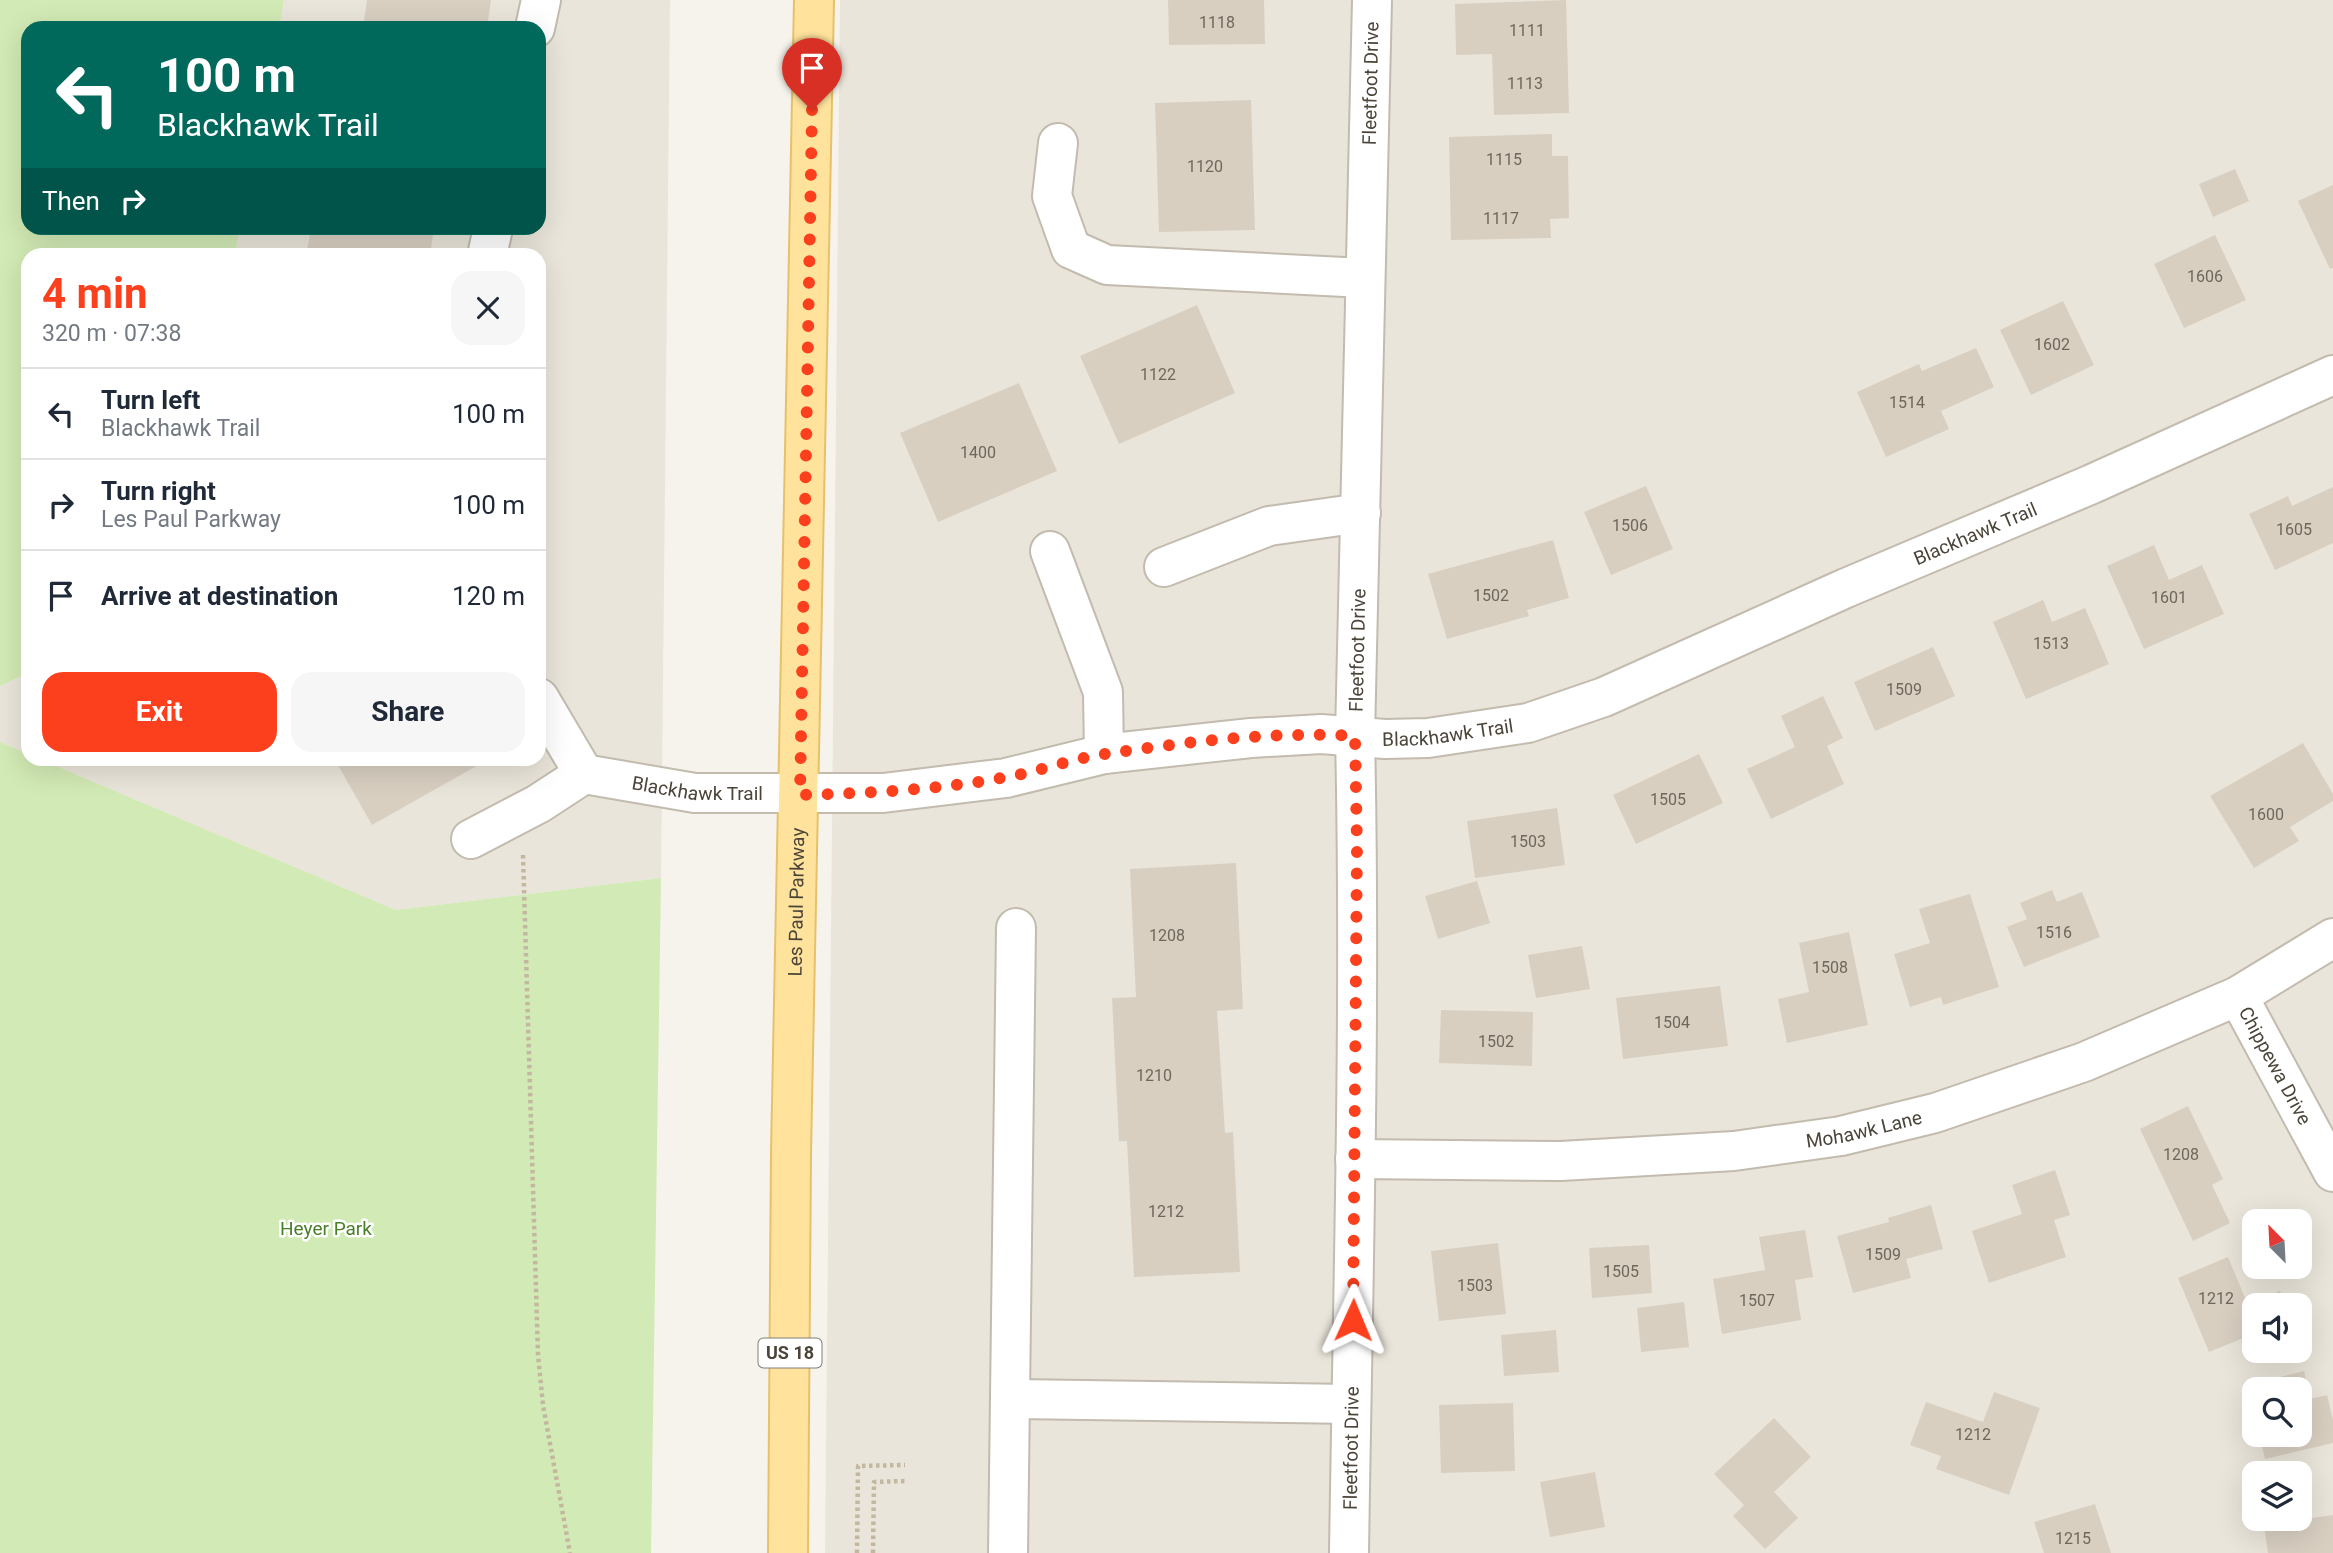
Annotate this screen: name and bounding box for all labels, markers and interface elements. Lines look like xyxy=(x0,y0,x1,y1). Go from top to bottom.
house number: 1118 xyxy=(1199,13,1235,32)
street label: Fleetfoot Drive xyxy=(1358,21,1383,145)
house number: 1111 xyxy=(1509,21,1545,40)
pin xyxy=(782,38,842,110)
text: 100 m xyxy=(157,47,296,104)
icon: left xyxy=(42,49,133,140)
icon: arrive xyxy=(793,49,831,87)
house number: 1113 xyxy=(1507,74,1543,93)
text: Blackhawk Trail xyxy=(157,106,379,144)
house number: 1115 xyxy=(1486,150,1522,169)
house number: 1120 xyxy=(1187,157,1223,176)
icon: right xyxy=(114,182,152,220)
text: Then xyxy=(42,186,100,216)
house number: 1117 xyxy=(1483,209,1519,228)
house number: 1606 xyxy=(2187,267,2223,286)
text: 4 min xyxy=(42,269,148,318)
button: close xyxy=(451,271,525,345)
text: 320 m · 07:38 xyxy=(42,320,181,347)
house number: 1602 xyxy=(2034,335,2070,354)
house number: 1122 xyxy=(1140,365,1176,384)
text: Turn left xyxy=(101,385,200,415)
house number: 1514 xyxy=(1889,393,1925,412)
icon: left xyxy=(42,395,80,433)
text: 100 m xyxy=(452,399,525,429)
text: Blackhawk Trail xyxy=(101,415,260,442)
house number: 1400 xyxy=(960,443,996,462)
text: Turn right xyxy=(101,476,216,506)
icon: right xyxy=(42,486,80,524)
text: 100 m xyxy=(452,490,525,520)
street label: Blackhawk Trail xyxy=(1910,498,2041,570)
text: Les Paul Parkway xyxy=(101,506,281,533)
house number: 1506 xyxy=(1612,516,1648,535)
house number: 1605 xyxy=(2276,520,2312,539)
icon: arrive xyxy=(42,577,80,615)
text: Arrive at destination xyxy=(101,581,338,611)
text: 120 m xyxy=(452,581,525,611)
house number: 1502 xyxy=(1473,586,1509,605)
street label: Fleetfoot Drive xyxy=(1345,588,1370,712)
house number: 1601 xyxy=(2151,588,2187,607)
house number: 1513 xyxy=(2033,634,2069,653)
button: Exit xyxy=(42,672,277,752)
button: Share xyxy=(291,672,525,752)
house number: 1509 xyxy=(1886,680,1922,699)
street label: Blackhawk Trail xyxy=(1382,714,1515,751)
street label: Blackhawk Trail xyxy=(630,771,763,805)
house number: 1505 xyxy=(1650,790,1686,809)
house number: 1600 xyxy=(2248,805,2284,824)
street label: Les Paul Parkway xyxy=(784,827,809,977)
house number: 1503 xyxy=(1510,832,1546,851)
house number: 1516 xyxy=(2036,923,2072,942)
house number: 1208 xyxy=(1149,926,1185,945)
house number: 1508 xyxy=(1812,958,1848,977)
street label: Chippewa Drive xyxy=(2234,1003,2316,1129)
house number: 1504 xyxy=(1654,1013,1690,1032)
house number: 1502 xyxy=(1478,1032,1514,1051)
house number: 1210 xyxy=(1136,1066,1172,1085)
street label: Mohawk Lane xyxy=(1804,1106,1924,1153)
house number: 1208 xyxy=(2163,1145,2199,1164)
house number: 1212 xyxy=(1148,1202,1184,1221)
north arrow xyxy=(2242,1209,2312,1279)
map controls xyxy=(2242,1209,2312,1531)
park label: Heyer Park xyxy=(280,1217,372,1240)
house number: 1509 xyxy=(1865,1245,1901,1264)
house number: 1505 xyxy=(1603,1262,1639,1281)
house number: 1503 xyxy=(1457,1276,1493,1295)
position arrow xyxy=(1316,1283,1390,1357)
house number: 1212 xyxy=(2198,1289,2234,1308)
house number: 1507 xyxy=(1739,1291,1775,1310)
button: sound xyxy=(2242,1293,2312,1363)
road number: US 18 xyxy=(758,1338,822,1368)
button: search xyxy=(2242,1377,2312,1447)
street label: Fleetfoot Drive xyxy=(1339,1386,1364,1510)
house number: 1212 xyxy=(1955,1425,1991,1444)
button: layers xyxy=(2242,1461,2312,1531)
house number: 1215 xyxy=(2055,1529,2091,1548)

